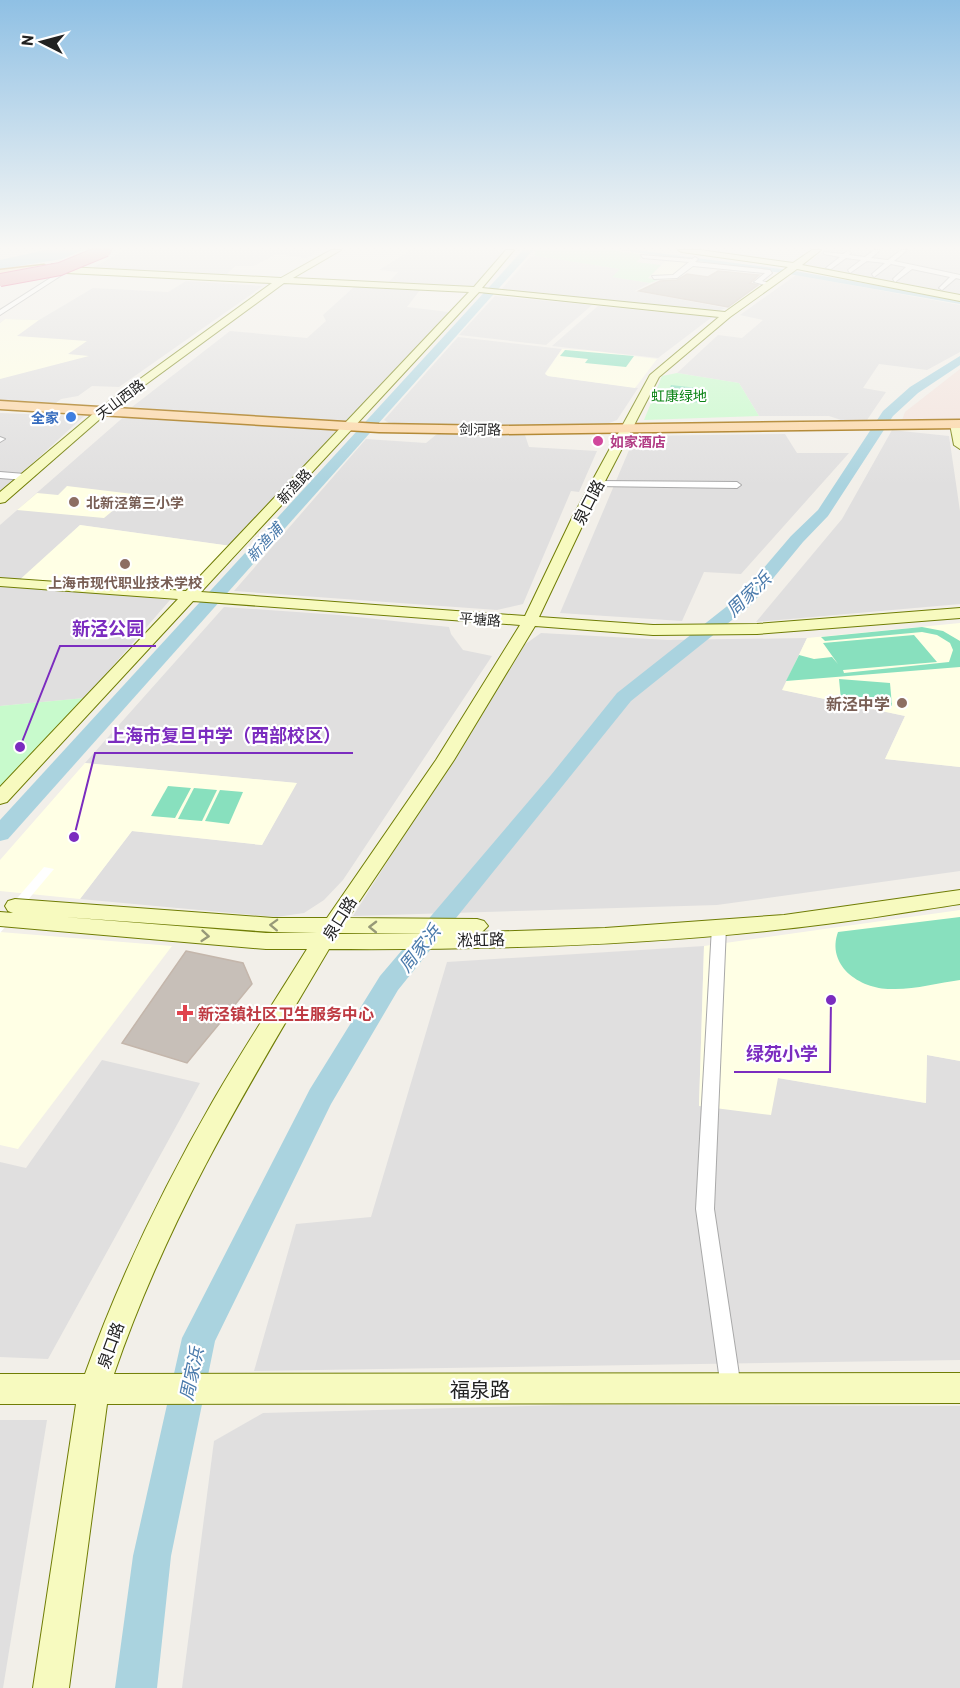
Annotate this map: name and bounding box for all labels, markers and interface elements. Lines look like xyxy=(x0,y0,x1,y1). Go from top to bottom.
north arrow xyxy=(12,12,72,72)
text: N xyxy=(17,34,37,47)
street label: 天山西路 xyxy=(93,375,147,423)
park label: 虹康绿地 xyxy=(651,387,707,404)
place label: 全家 xyxy=(31,409,59,426)
marker: 全家 xyxy=(64,410,78,424)
street label: 剑河路 xyxy=(459,420,501,438)
place label: 如家酒店 xyxy=(610,433,666,450)
marker: 如家酒店 xyxy=(591,434,605,448)
street label: 新渔路 xyxy=(273,465,315,507)
street label: 泉口路 xyxy=(569,476,607,528)
place label: 北新泾第三小学 xyxy=(86,494,184,511)
marker: 北新泾第三小学 xyxy=(67,495,81,509)
water label: 新渔浦 xyxy=(242,518,287,565)
marker: 上海市现代职业技术学校 xyxy=(118,557,132,571)
water label: 周家浜 xyxy=(721,566,777,621)
place label: 上海市现代职业技术学校 xyxy=(48,574,202,591)
street label: 平塘路 xyxy=(458,609,502,629)
callout: 新泾公园 xyxy=(60,610,156,646)
text: 新泾公园 xyxy=(72,617,144,639)
place label: 新泾中学 xyxy=(826,694,890,713)
marker: 新泾中学 xyxy=(895,696,909,710)
callout: 上海市复旦中学（西部校区） xyxy=(95,717,353,753)
text: 上海市复旦中学（西部校区） xyxy=(107,724,341,746)
street label: 泉口路 xyxy=(318,893,360,943)
one-way arrow xyxy=(269,918,278,931)
water label: 周家浜 xyxy=(393,919,446,976)
one-way arrow xyxy=(368,920,377,933)
one-way arrow xyxy=(200,929,209,942)
street label: 淞虹路 xyxy=(457,929,505,949)
marker: 新泾镇社区卫生服务中心 xyxy=(176,1004,194,1022)
place label: 新泾镇社区卫生服务中心 xyxy=(198,1004,374,1023)
callout: 绿苑小学 xyxy=(734,1036,830,1072)
text: 绿苑小学 xyxy=(746,1042,818,1064)
street label: 泉口路 xyxy=(93,1319,127,1371)
water label: 周家浜 xyxy=(175,1343,208,1403)
street label: 福泉路 xyxy=(450,1377,510,1401)

